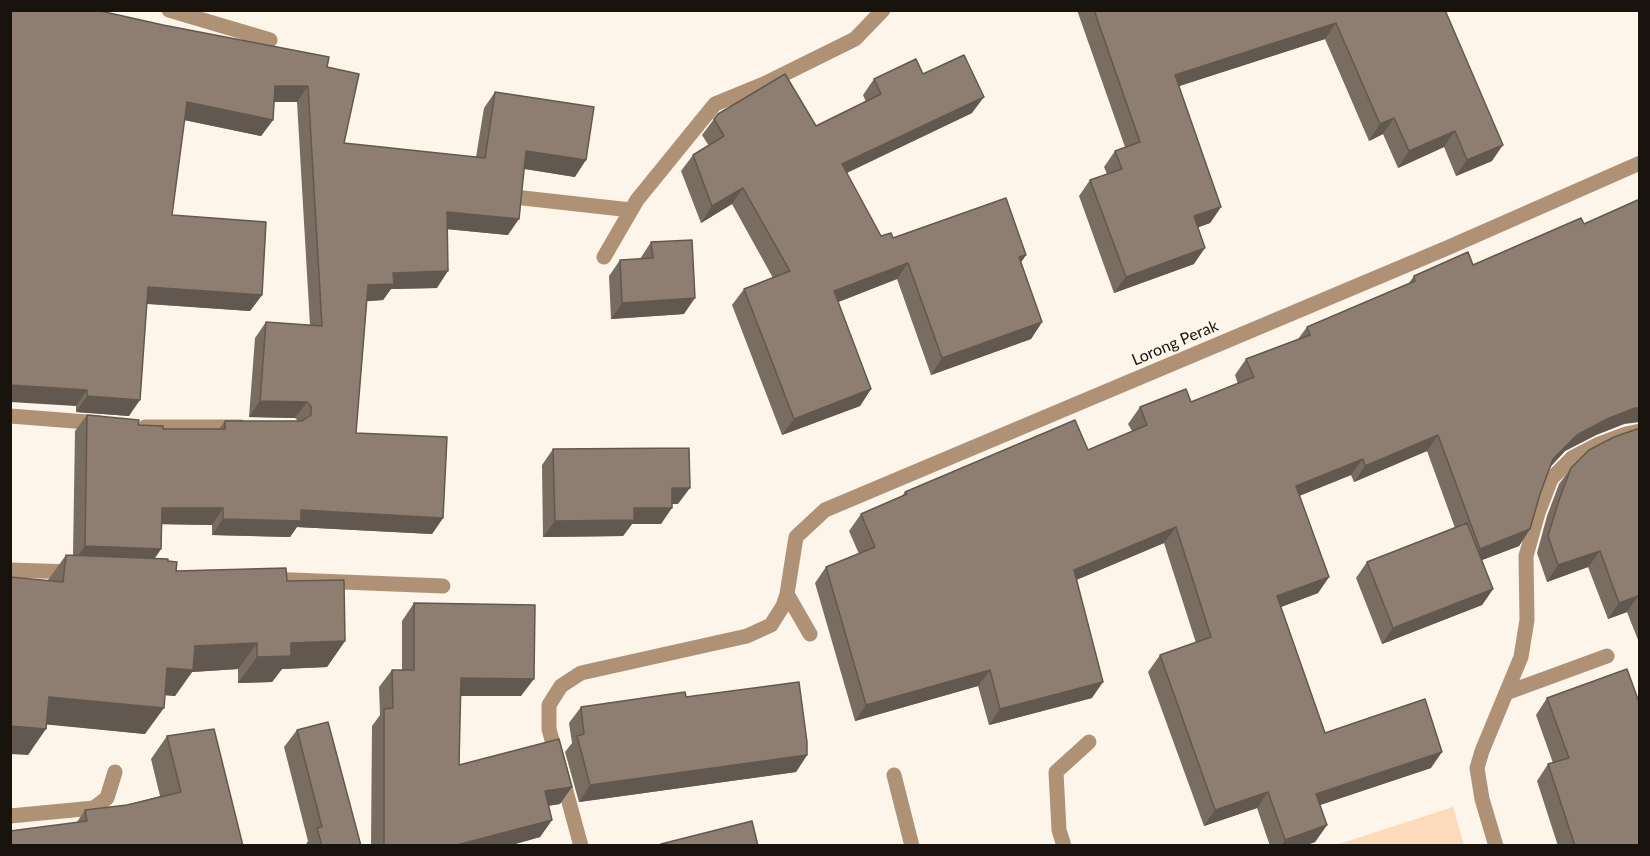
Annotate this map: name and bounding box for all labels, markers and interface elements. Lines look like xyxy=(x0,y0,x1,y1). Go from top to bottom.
street label: Lorong Perak xyxy=(1129,316,1221,370)

